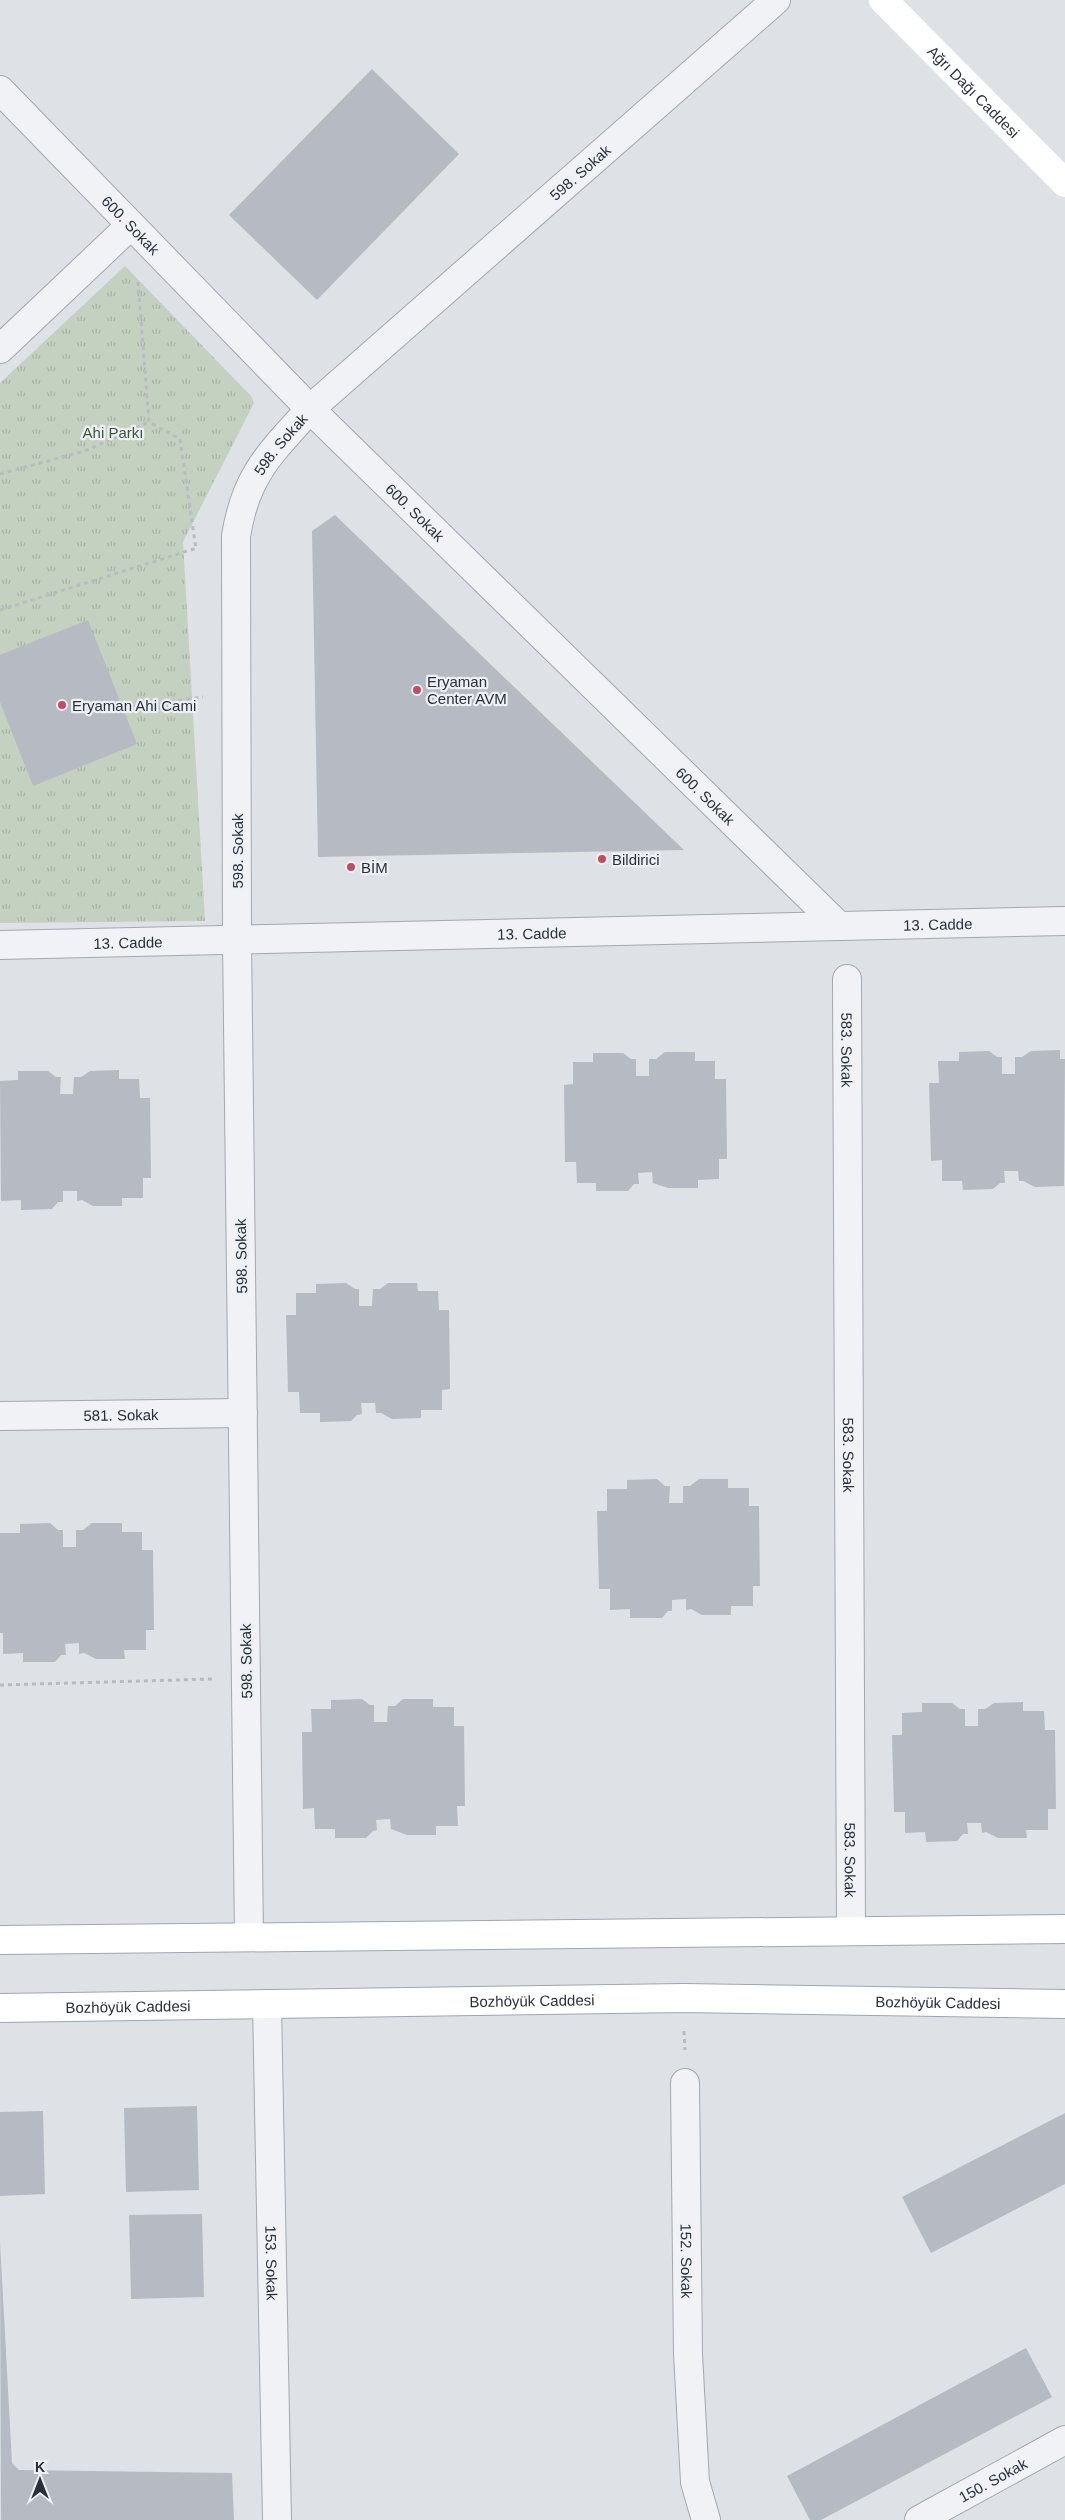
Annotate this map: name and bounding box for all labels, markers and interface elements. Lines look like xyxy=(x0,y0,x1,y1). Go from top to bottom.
street label: Ağrı Dağı Caddesi xyxy=(925,42,1023,141)
street label: 598. Sokak xyxy=(546,141,614,203)
street label: 600. Sokak xyxy=(99,192,164,258)
street label: 598. Sokak xyxy=(250,409,311,478)
park label: Ahi Parkı xyxy=(83,424,143,441)
street label: 600. Sokak xyxy=(382,480,448,545)
place label: Eryaman Center AVM xyxy=(427,673,507,707)
marker: Eryaman Center AVM xyxy=(411,684,423,696)
place label: Eryaman Ahi Cami xyxy=(72,697,196,714)
marker: Eryaman Ahi Cami xyxy=(56,699,68,711)
street label: 600. Sokak xyxy=(673,763,739,828)
street label: 598. Sokak xyxy=(229,813,246,889)
place label: Bildirici xyxy=(612,851,660,868)
marker: Bildirici xyxy=(596,853,608,865)
place label: BİM xyxy=(361,859,388,876)
marker: BİM xyxy=(345,861,357,873)
street label: 13. Cadde xyxy=(903,915,973,933)
street label: 13. Cadde xyxy=(497,924,567,942)
street label: 13. Cadde xyxy=(93,933,163,951)
street label: 583. Sokak xyxy=(839,1012,856,1088)
street label: 598. Sokak xyxy=(232,1218,250,1294)
street label: 581. Sokak xyxy=(83,1406,159,1423)
street label: 583. Sokak xyxy=(840,1417,858,1493)
street label: 598. Sokak xyxy=(237,1623,255,1699)
street label: 583. Sokak xyxy=(842,1822,859,1898)
street label: Bozhöyük Caddesi xyxy=(469,1991,595,2010)
street label: Bozhöyük Caddesi xyxy=(875,1993,1001,2011)
street label: Bozhöyük Caddesi xyxy=(65,1997,191,2016)
street label: 152. Sokak xyxy=(678,2223,696,2299)
street label: 153. Sokak xyxy=(263,2225,281,2301)
street label: 150. Sokak xyxy=(956,2454,1030,2505)
north arrow xyxy=(15,2455,65,2505)
text: K xyxy=(35,2459,45,2475)

